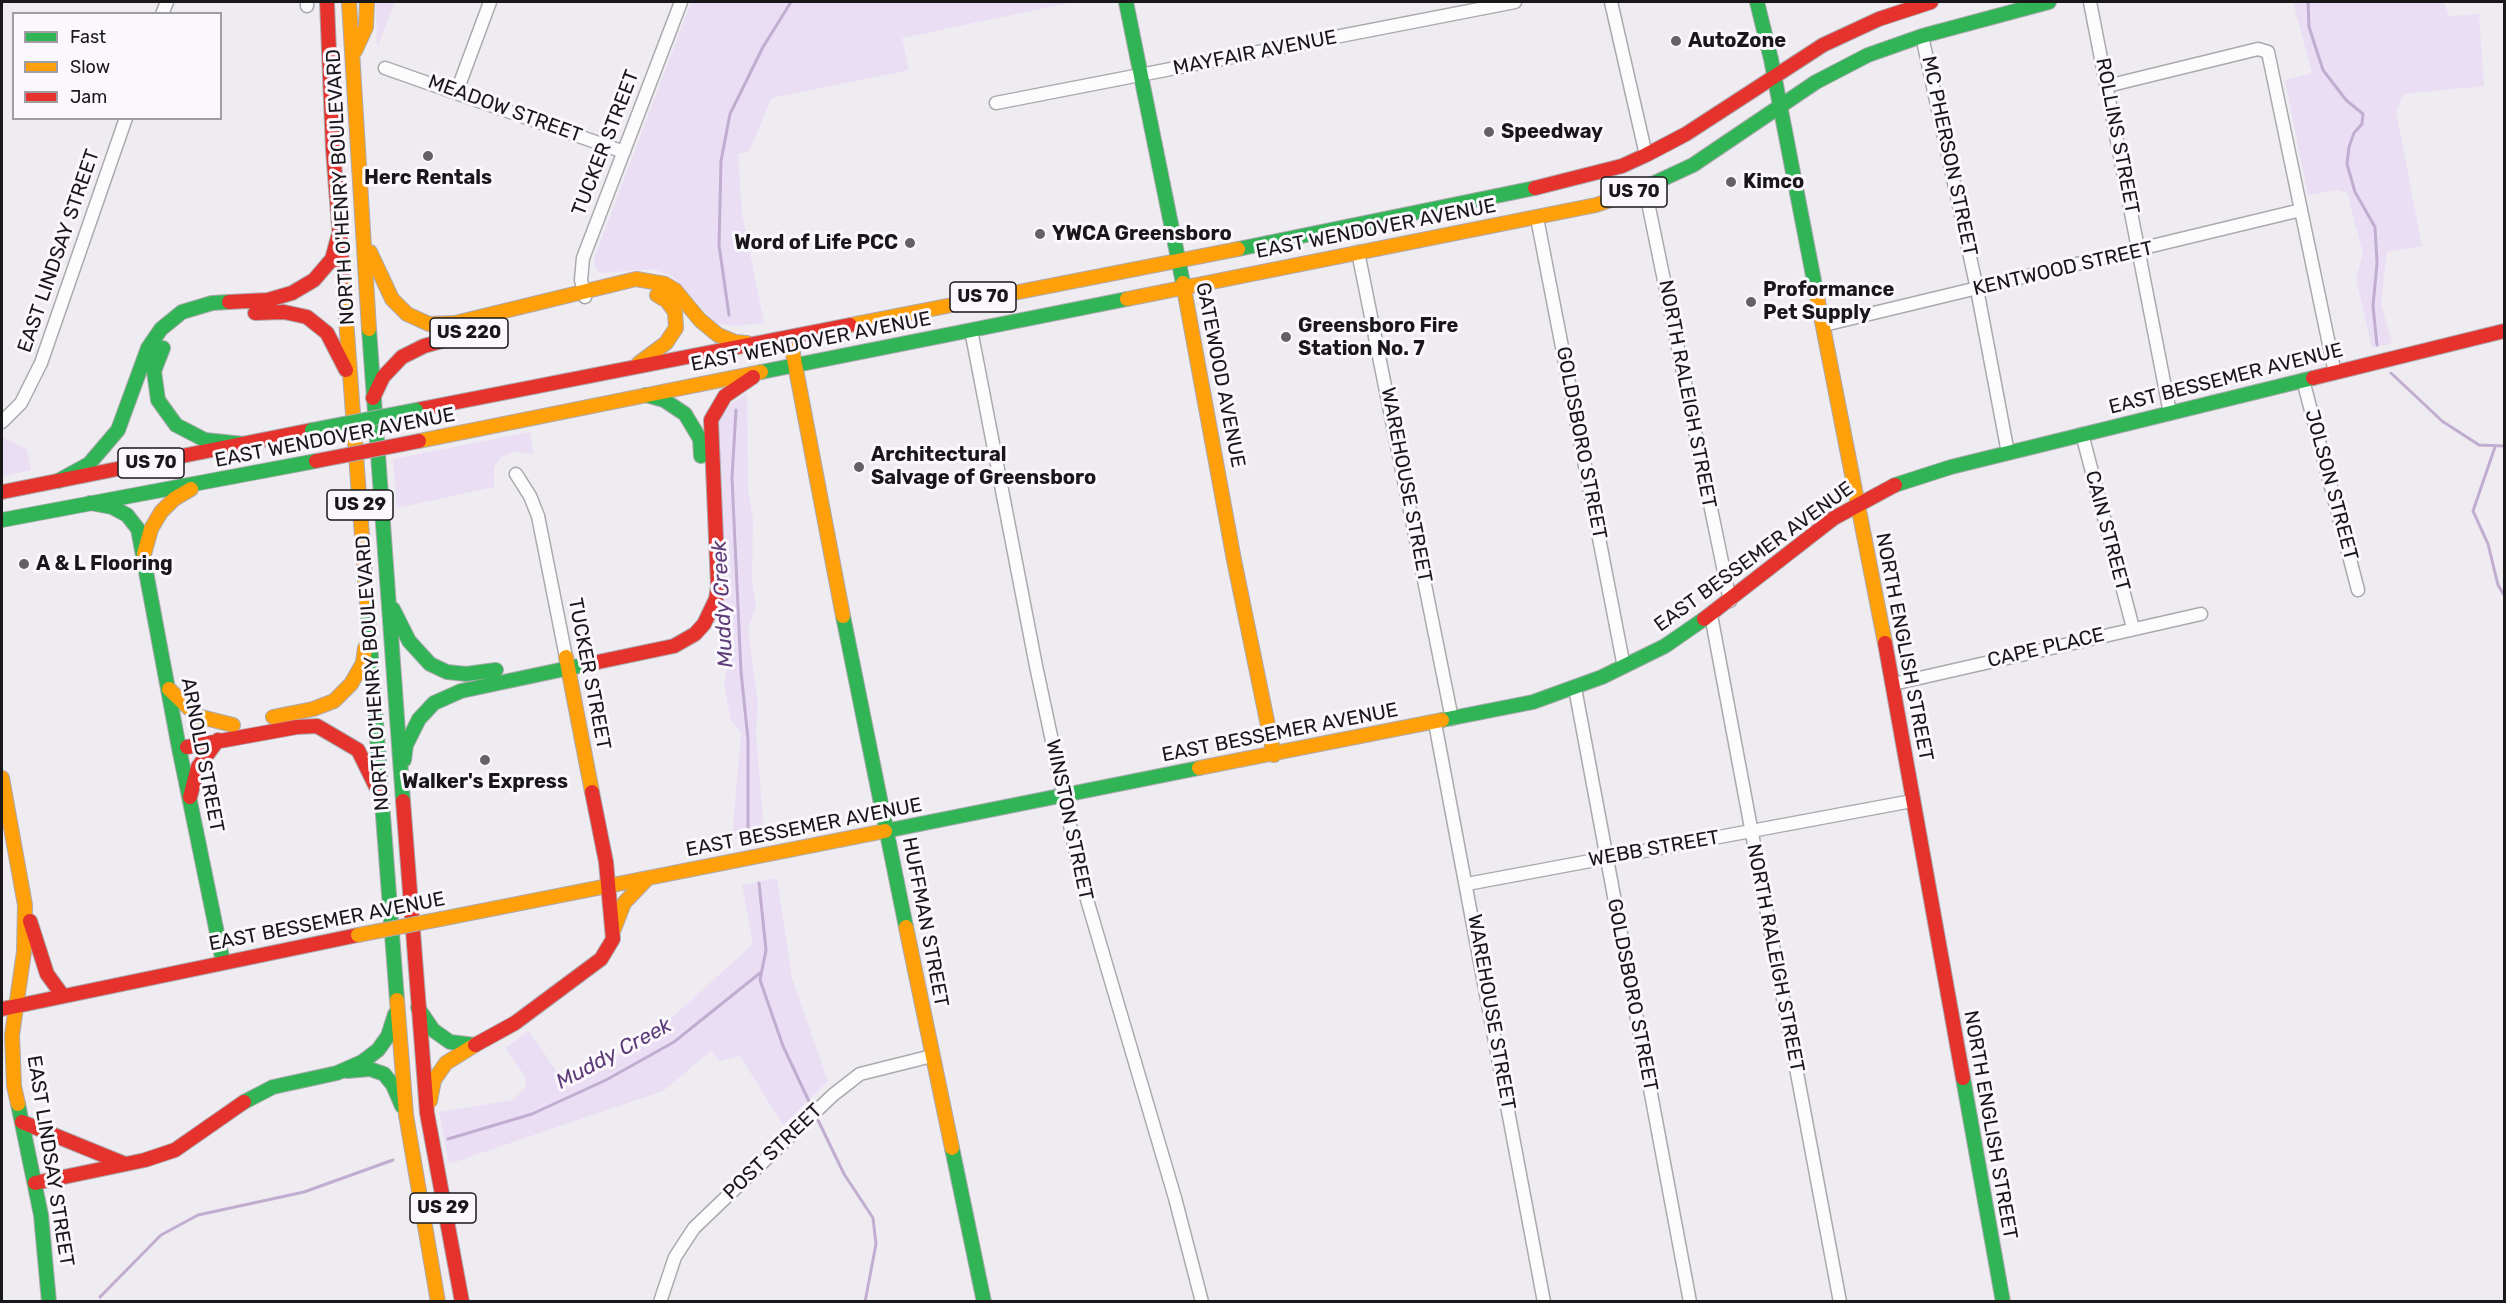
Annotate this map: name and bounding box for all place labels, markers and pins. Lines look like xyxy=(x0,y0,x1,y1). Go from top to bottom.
place label: AutoZone xyxy=(1688,29,1786,53)
marker: AutoZone xyxy=(1669,34,1683,48)
place label: Speedway xyxy=(1501,120,1603,144)
marker: Speedway xyxy=(1482,125,1496,139)
marker: Herc Rentals xyxy=(421,149,435,163)
place label: Herc Rentals xyxy=(364,166,492,190)
place label: Kimco xyxy=(1743,170,1804,194)
marker: Kimco xyxy=(1724,175,1738,189)
place label: YWCA Greensboro xyxy=(1052,222,1232,246)
marker: YWCA Greensboro xyxy=(1033,227,1047,241)
place label: Word of Life PCC xyxy=(734,231,898,255)
marker: Word of Life PCC xyxy=(903,236,917,250)
place label: Proformance Pet Supply xyxy=(1763,278,1894,325)
marker: Proformance Pet Supply xyxy=(1744,295,1758,309)
place label: Greensboro Fire Station No. 7 xyxy=(1298,314,1458,361)
marker: Greensboro Fire Station No. 7 xyxy=(1279,330,1293,344)
place label: Architectural Salvage of Greensboro xyxy=(871,443,1096,490)
marker: Architectural Salvage of Greensboro xyxy=(852,460,866,474)
place label: A & L Flooring xyxy=(36,552,173,576)
marker: A & L Flooring xyxy=(17,557,31,571)
marker: Walker's Express xyxy=(478,753,492,767)
place label: Walker's Express xyxy=(402,770,568,794)

